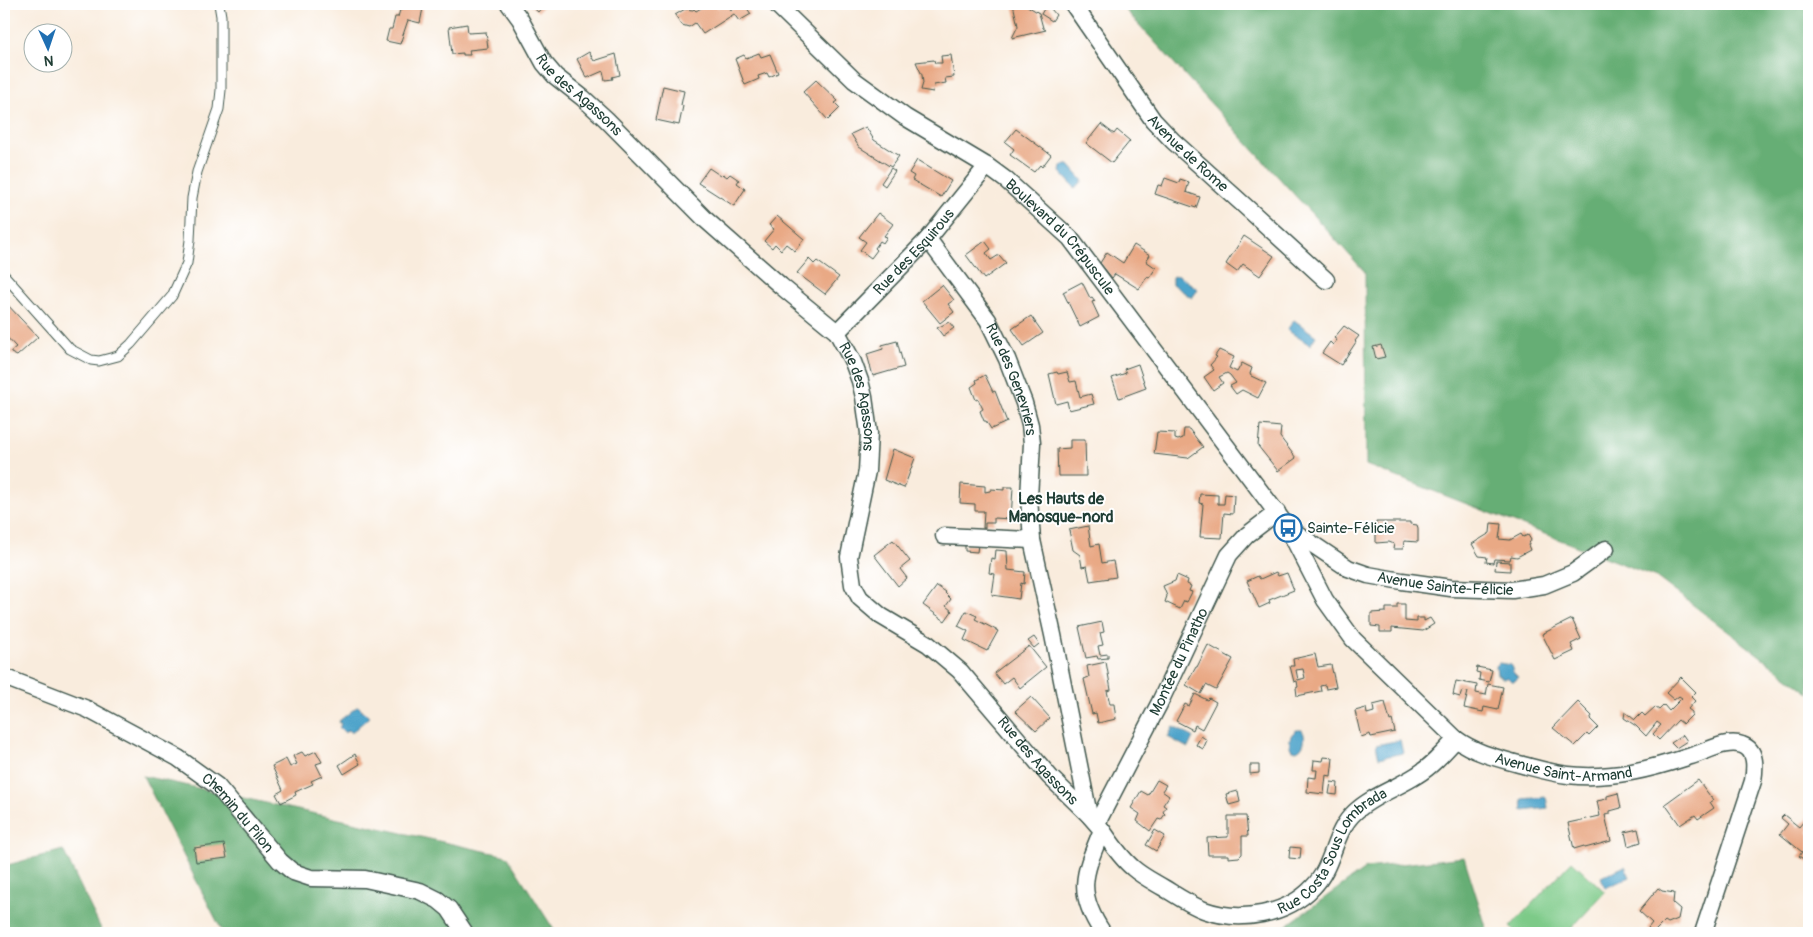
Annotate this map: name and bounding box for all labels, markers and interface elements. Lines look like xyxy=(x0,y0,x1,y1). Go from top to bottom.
north arrow xyxy=(22,22,72,72)
street label: Rue des Agassons xyxy=(531,51,627,140)
text: N xyxy=(43,52,54,69)
street label: Avenue de Rome xyxy=(1143,110,1233,196)
street label: Boulevard du Crépuscule xyxy=(1002,175,1119,299)
street label: Rue des Esquirous xyxy=(869,205,958,299)
street label: Rue des Genevriers xyxy=(982,320,1041,437)
street label: Rue des Agassons xyxy=(835,339,879,452)
district label: Les Hauts de Manosque-nord xyxy=(1008,489,1114,527)
bus stop icon: Sainte-Félicie xyxy=(1273,513,1303,543)
place label: Sainte-Félicie xyxy=(1307,519,1395,538)
street label: Avenue Sainte-Félicie xyxy=(1376,567,1514,600)
street label: Montée du Pinatho xyxy=(1145,605,1212,719)
street label: Rue des Agassons xyxy=(993,713,1082,809)
street label: Avenue Saint-Armand xyxy=(1493,748,1634,786)
street label: Chemin du Pilon xyxy=(198,769,278,856)
street label: Rue Costa Sous Lombrada xyxy=(1275,784,1390,918)

